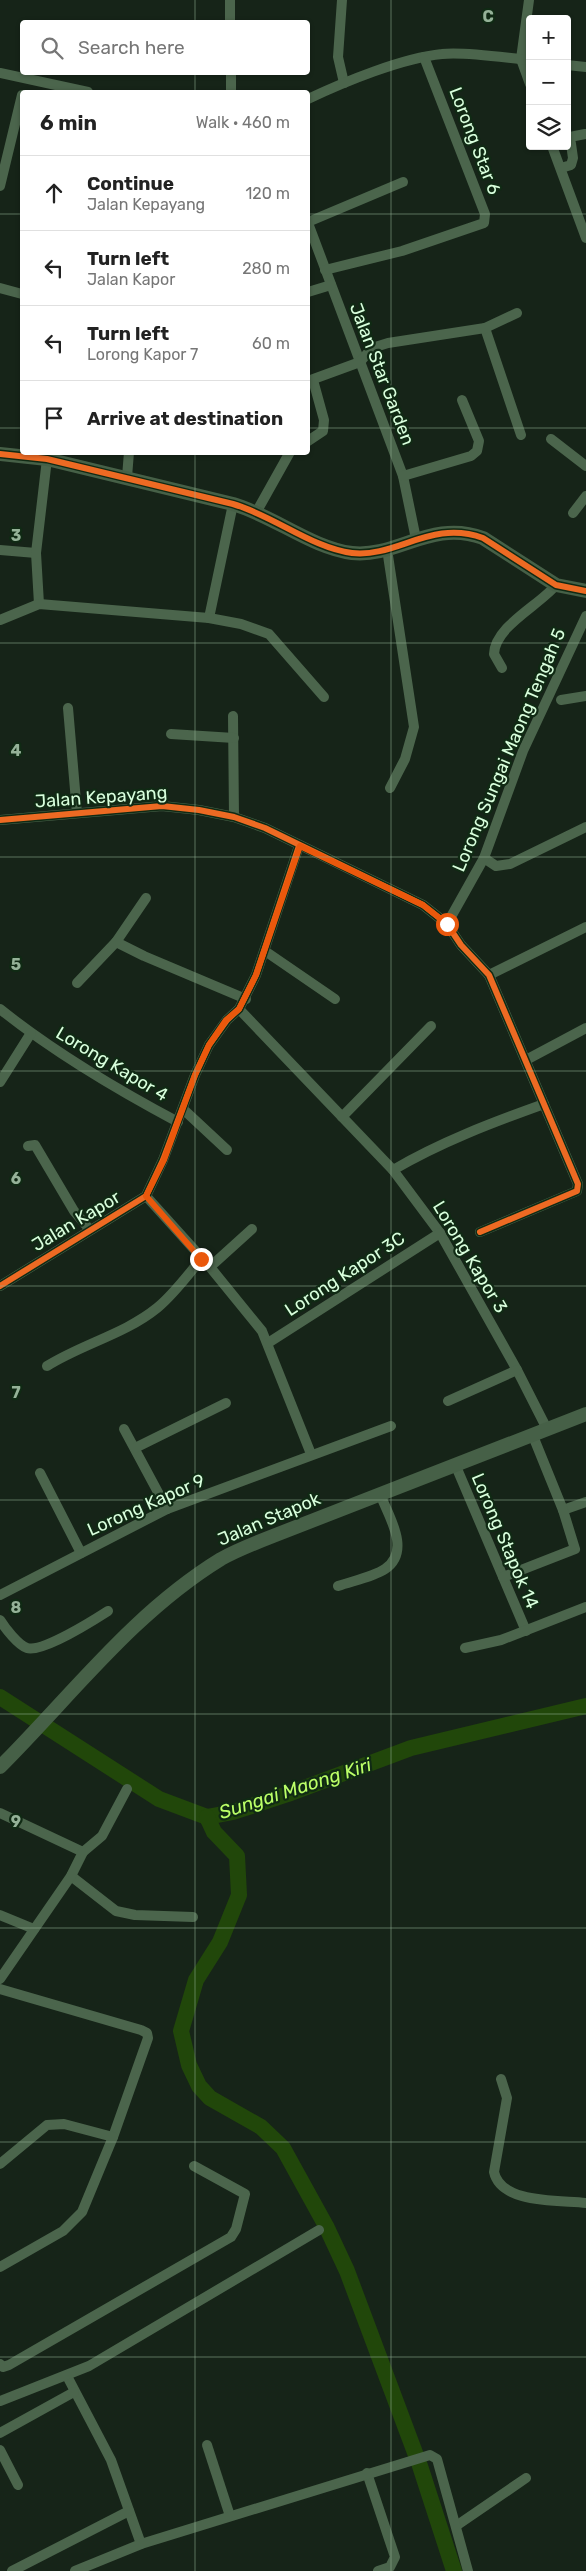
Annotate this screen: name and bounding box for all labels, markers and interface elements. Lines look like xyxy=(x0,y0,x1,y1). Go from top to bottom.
text: C xyxy=(482,7,494,26)
map controls xyxy=(526,15,571,150)
button: + xyxy=(526,15,571,60)
search box xyxy=(20,20,310,75)
icon: search xyxy=(38,34,66,62)
text: Search here xyxy=(78,36,185,59)
button: − xyxy=(526,60,571,105)
street label: Lorong Star 6 xyxy=(444,84,506,198)
button: layers xyxy=(526,105,571,150)
text: 6 min xyxy=(40,110,97,135)
text: Walk · 460 m xyxy=(196,113,290,132)
text: Continue xyxy=(87,172,174,195)
icon: ahead xyxy=(40,179,68,207)
text: 120 m xyxy=(245,184,290,203)
text: Jalan Kepayang xyxy=(87,195,205,214)
text: Turn left xyxy=(87,247,169,270)
icon: left xyxy=(40,254,68,282)
text: 280 m xyxy=(242,259,290,278)
text: Jalan Kapor xyxy=(87,270,175,289)
street label: Jalan Star Garden xyxy=(345,300,419,448)
text: Turn left xyxy=(87,322,169,345)
icon: left xyxy=(40,329,68,357)
text: 60 m xyxy=(252,334,290,353)
text: Lorong Kapor 7 xyxy=(87,345,198,364)
icon: arrive xyxy=(40,404,68,432)
text: Arrive at destination xyxy=(87,407,283,430)
text: 3 xyxy=(11,526,21,545)
street label: Lorong Sungai Maong Tengah 5 xyxy=(448,625,570,875)
text: 4 xyxy=(11,741,22,760)
street label: Jalan Kepayang xyxy=(34,781,168,813)
route start xyxy=(436,913,459,936)
text: 5 xyxy=(11,955,21,974)
street label: Lorong Kapor 4 xyxy=(52,1022,172,1106)
text: 6 xyxy=(11,1169,21,1188)
street label: Jalan Kapor xyxy=(28,1186,124,1256)
street label: Lorong Kapor 3 xyxy=(428,1197,512,1317)
street label: Lorong Kapor 3C xyxy=(281,1227,409,1321)
route end xyxy=(190,1248,213,1271)
text: 7 xyxy=(11,1383,21,1402)
street label: Lorong Kapor 9 xyxy=(84,1469,208,1541)
street label: Lorong Stapok 14 xyxy=(467,1470,543,1612)
street label: Jalan Stapok xyxy=(214,1487,324,1551)
text: 8 xyxy=(11,1598,22,1617)
water label: Sungai Maong Kiri xyxy=(216,1753,375,1824)
text: 9 xyxy=(11,1812,21,1831)

